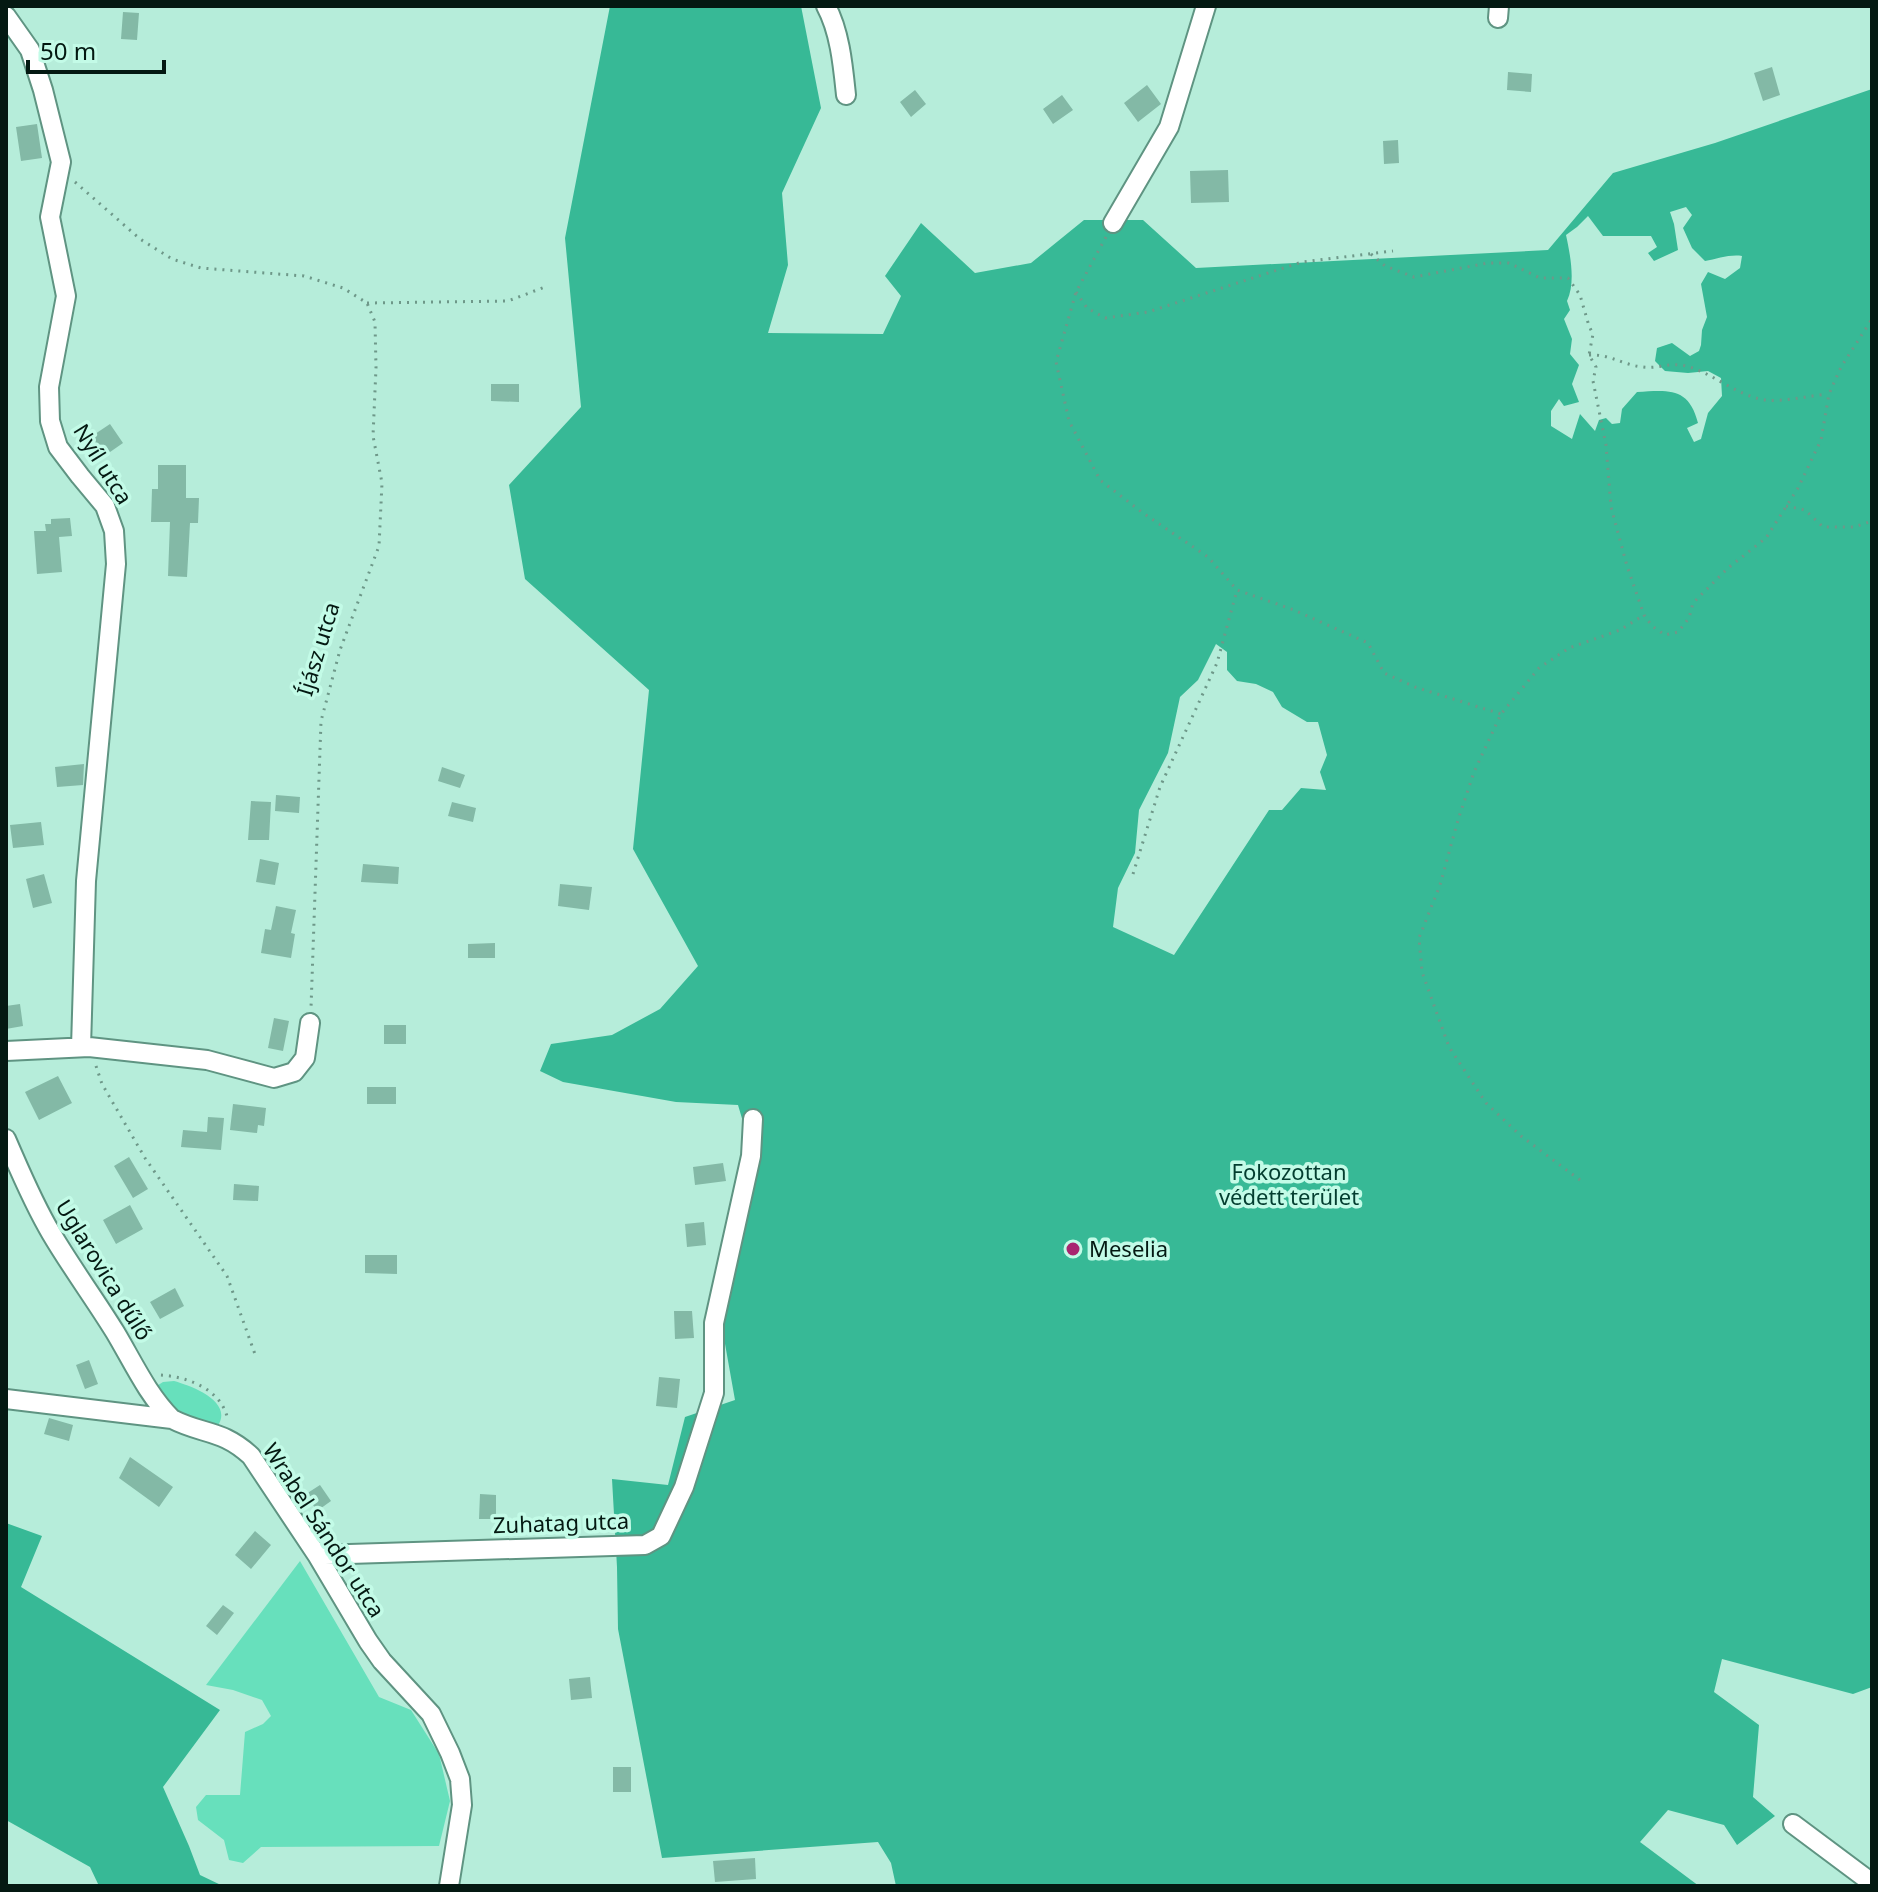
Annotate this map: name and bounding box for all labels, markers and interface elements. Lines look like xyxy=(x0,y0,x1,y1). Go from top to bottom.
scale bar xyxy=(28,24,164,74)
text: 50 m xyxy=(40,34,96,67)
street label: Nyíl utca xyxy=(67,418,140,509)
street label: Íjász utca xyxy=(289,598,345,699)
park label: Fokozottan védett terület xyxy=(1219,1156,1359,1211)
street label: Uglarovica dűlő xyxy=(50,1193,160,1346)
place label: Meselia xyxy=(1089,1233,1168,1263)
marker: Meselia xyxy=(1064,1240,1082,1258)
street label: Wrabel Sándor utca xyxy=(257,1436,393,1623)
street label: Zuhatag utca xyxy=(492,1505,629,1539)

